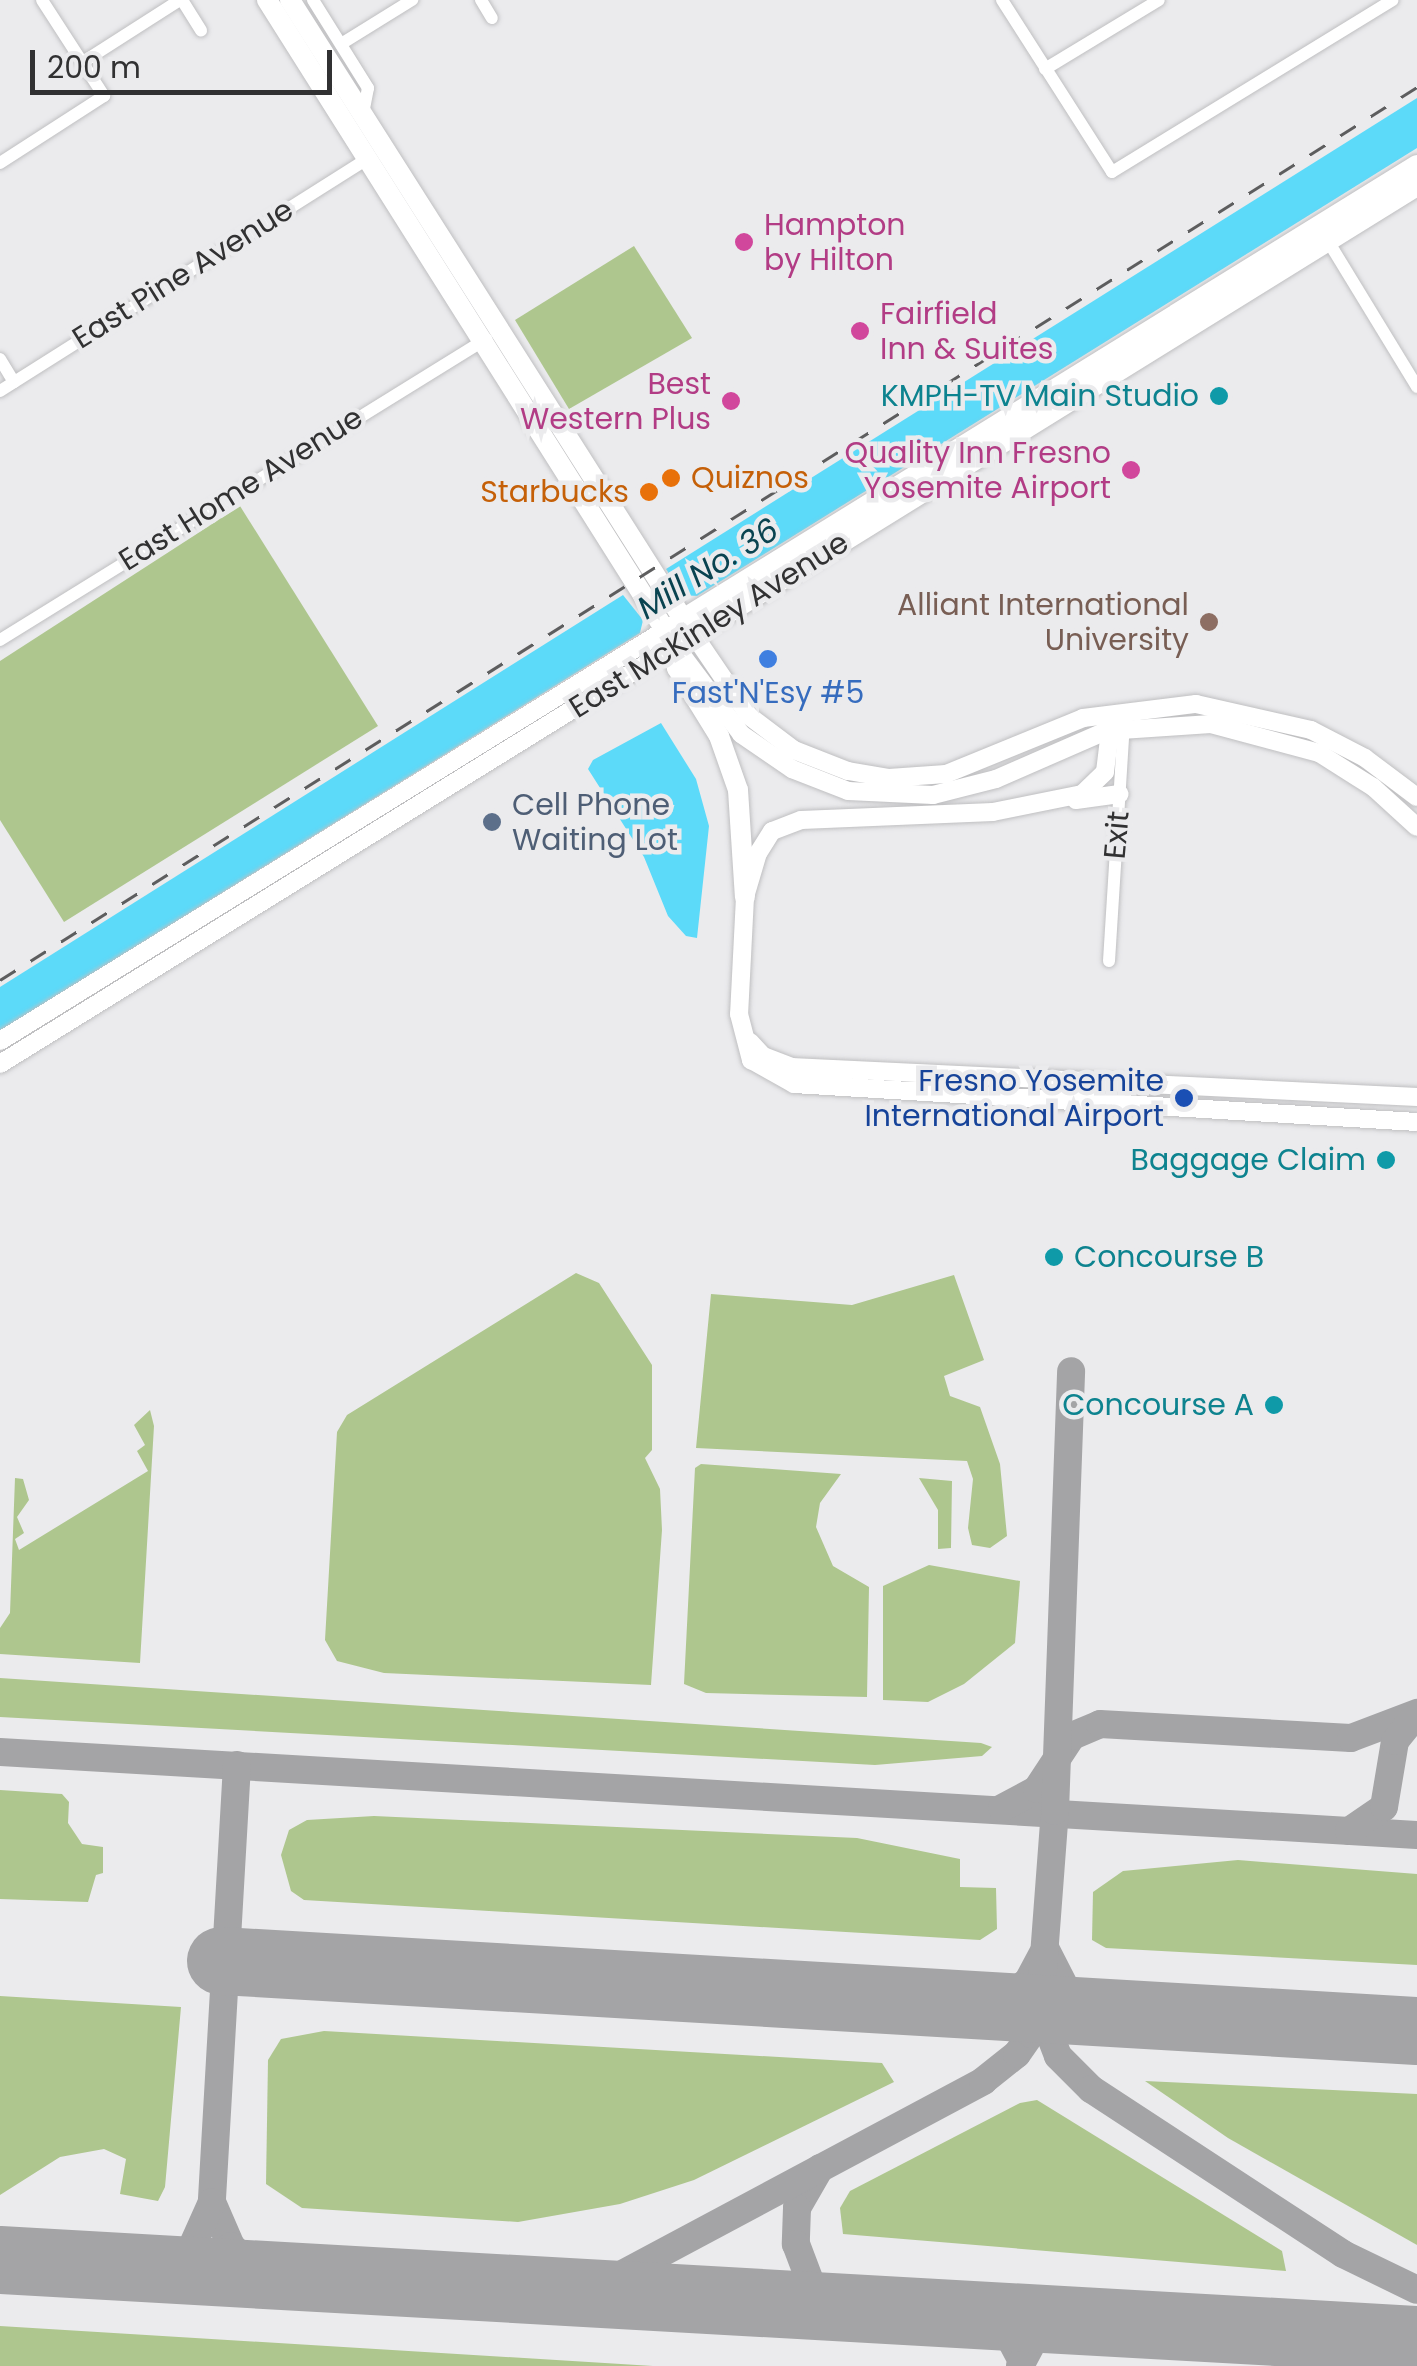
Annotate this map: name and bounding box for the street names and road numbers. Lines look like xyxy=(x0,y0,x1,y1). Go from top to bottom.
street label: East Pine Avenue xyxy=(66,192,300,356)
street label: East Home Avenue xyxy=(113,399,369,579)
street label: East McKinley Avenue xyxy=(563,524,855,726)
street label: Exit xyxy=(1097,809,1137,861)

